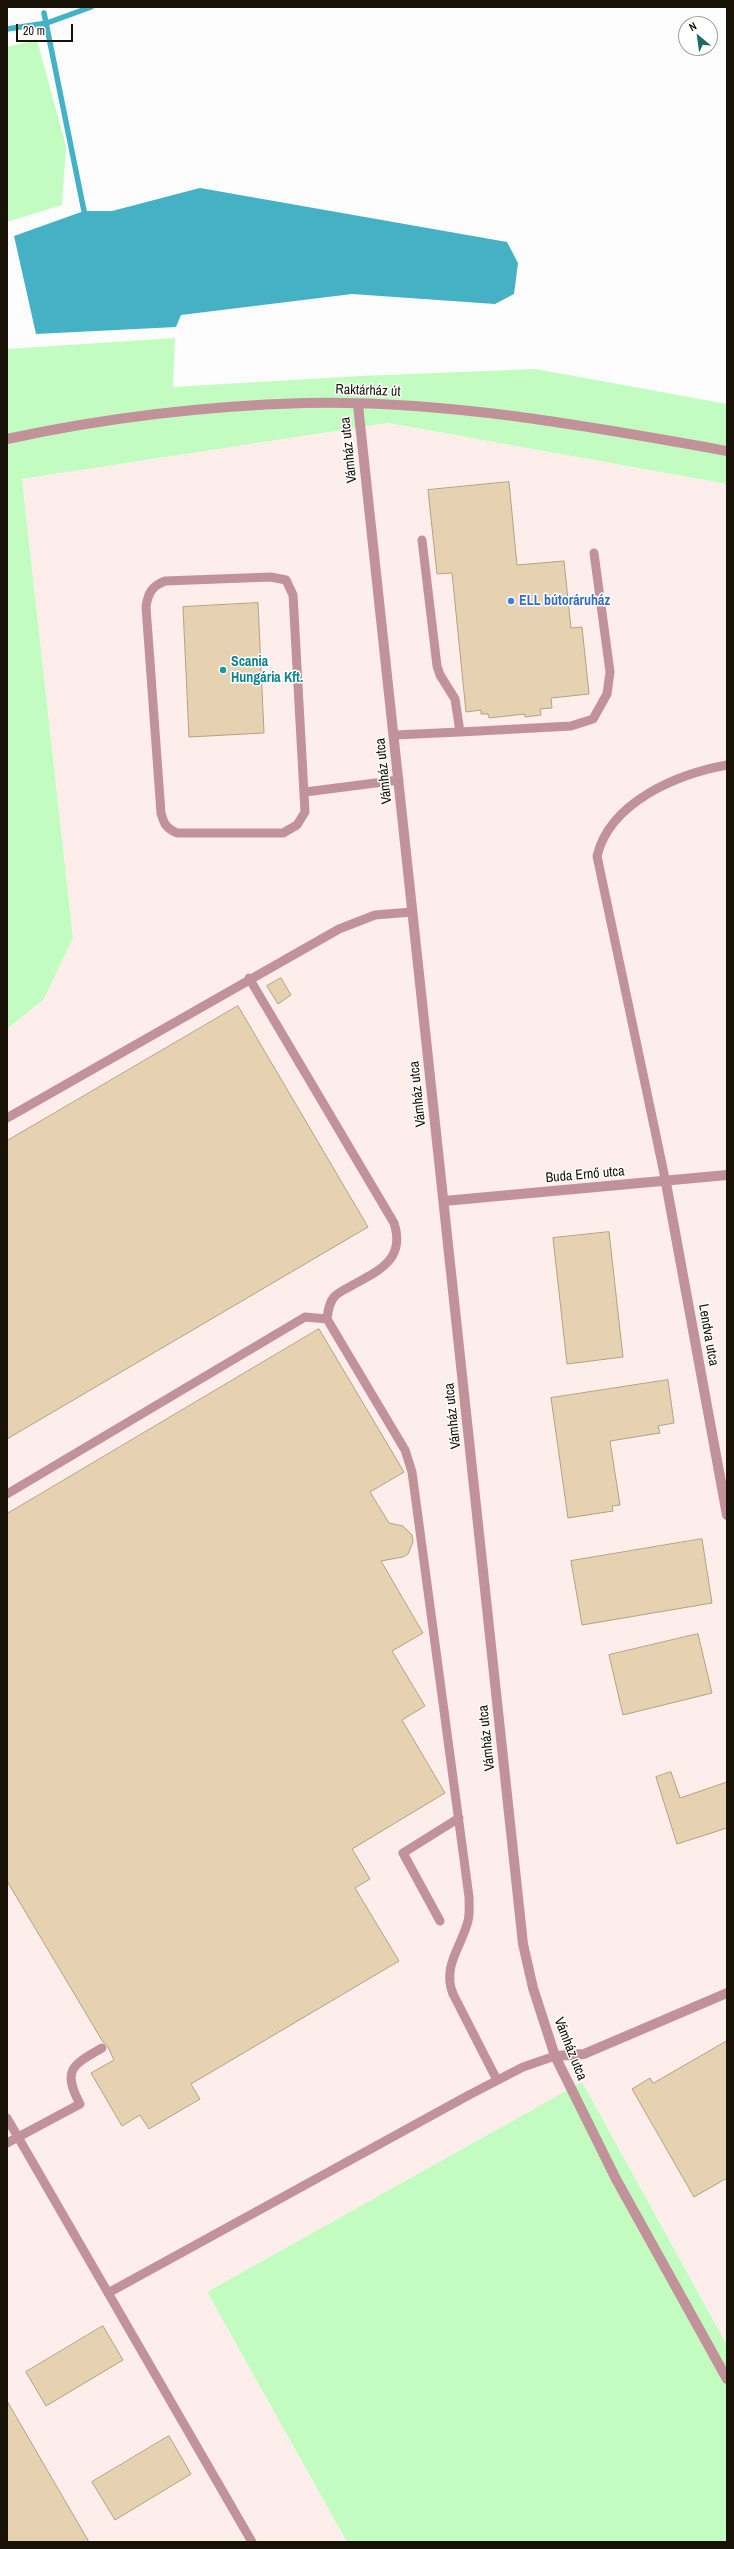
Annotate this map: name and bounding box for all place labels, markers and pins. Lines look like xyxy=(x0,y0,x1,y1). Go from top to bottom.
place label: ELL bútoráruház xyxy=(519,593,610,609)
marker: ELL bútoráruház xyxy=(506,596,516,606)
place label: Scania Hungária Kft. xyxy=(231,654,303,686)
marker: Scania Hungária Kft. xyxy=(218,665,228,675)

